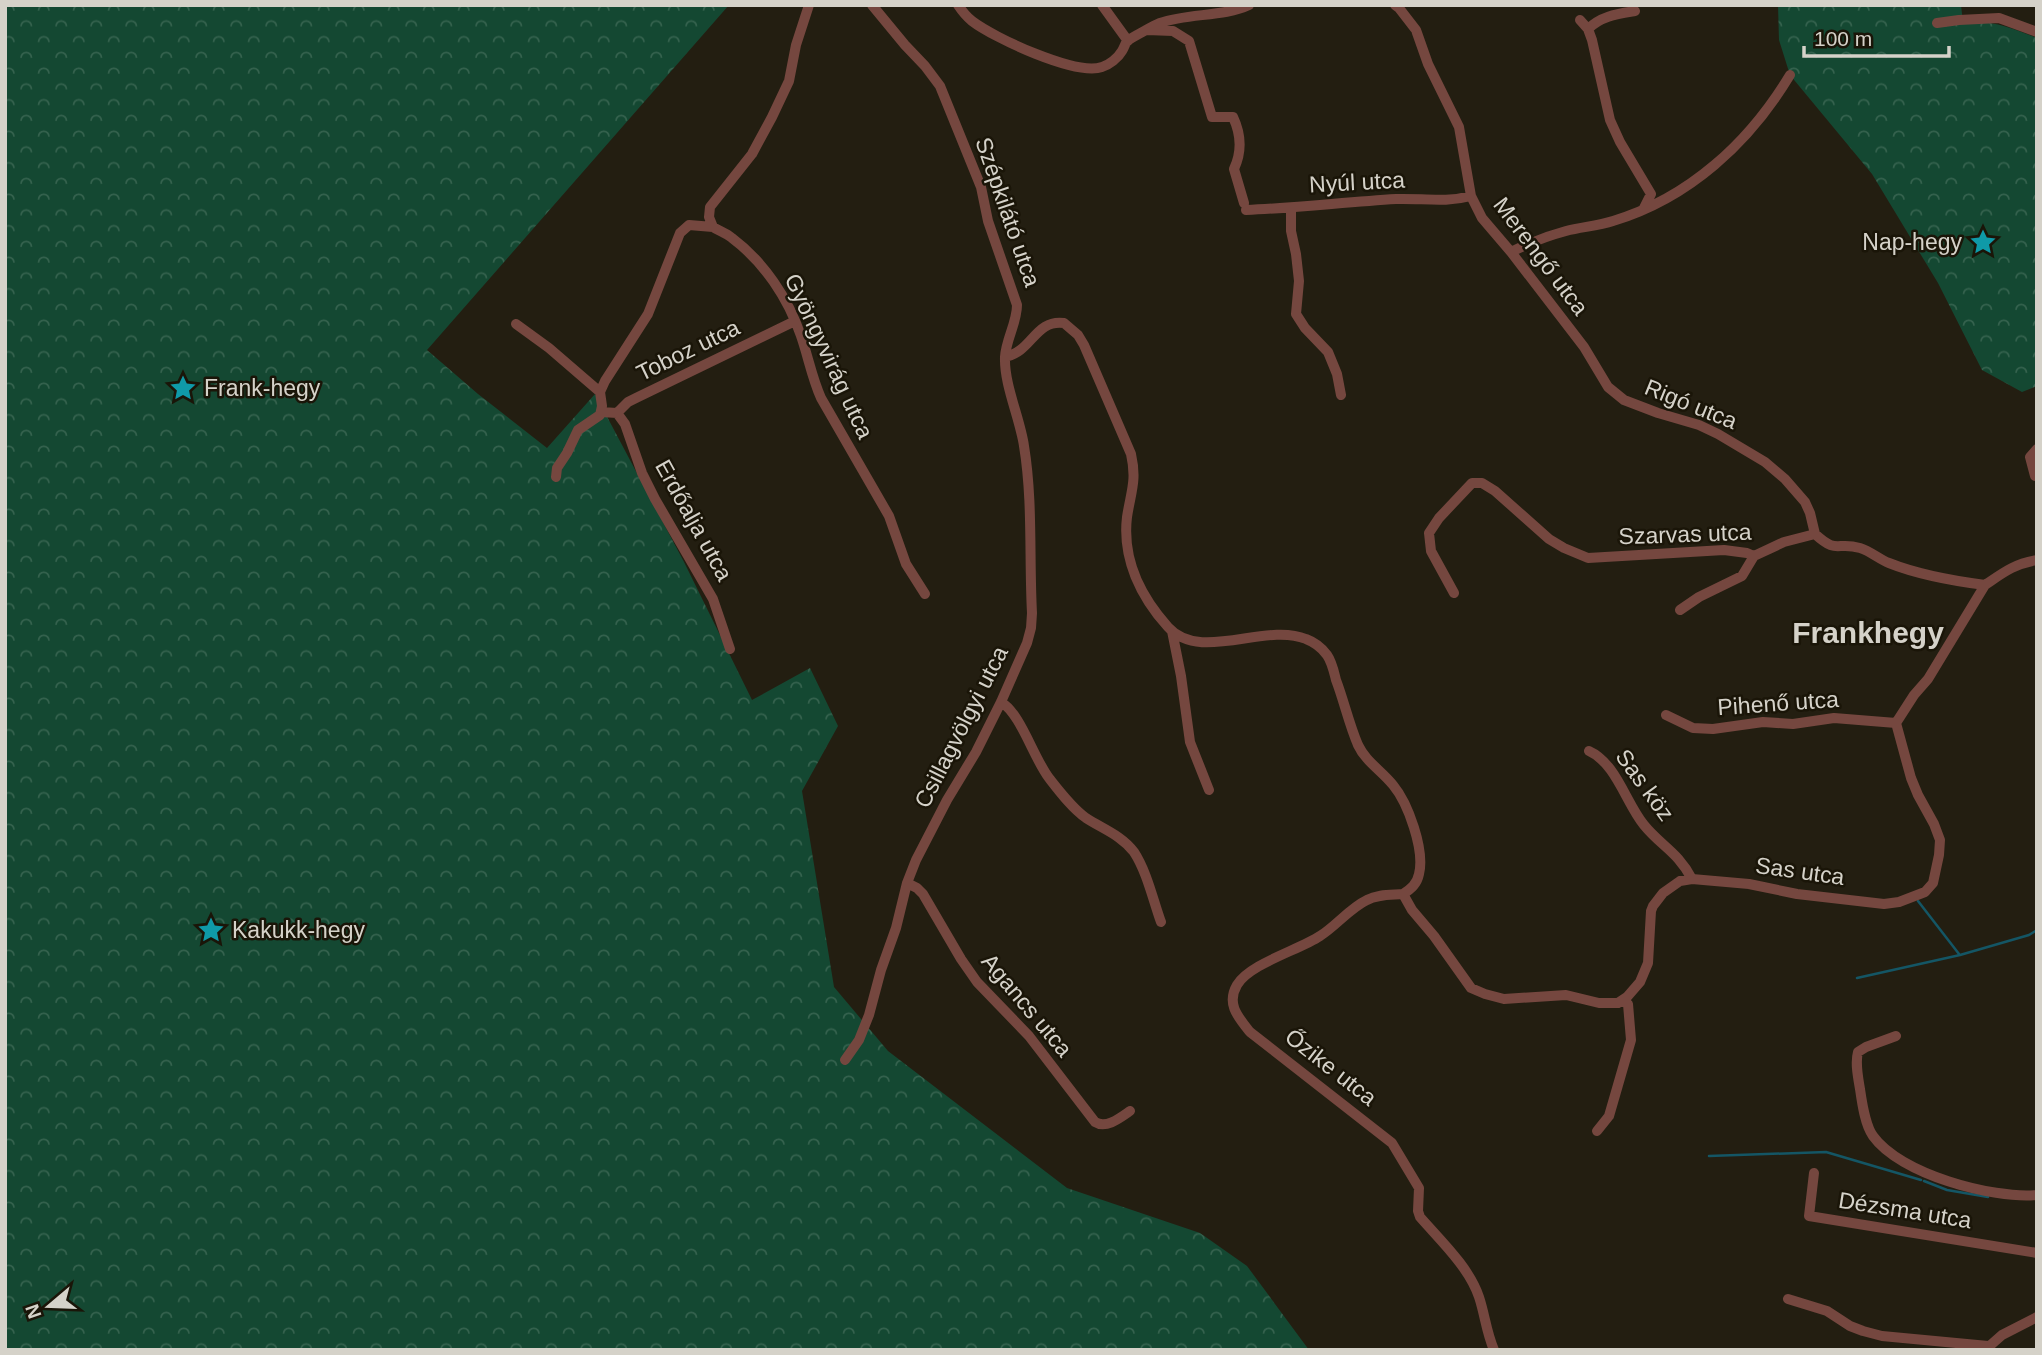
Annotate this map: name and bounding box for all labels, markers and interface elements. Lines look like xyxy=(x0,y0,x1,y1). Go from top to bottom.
scale bar xyxy=(1804,14,1949,58)
text: 100 m xyxy=(1814,27,1872,50)
street label: Szépkilátó utca xyxy=(970,134,1046,290)
street label: Nyúl utca xyxy=(1308,166,1406,197)
street label: Merengő utca xyxy=(1488,192,1594,320)
place icon: Nap-hegy xyxy=(1968,227,1998,257)
place label: Nap-hegy xyxy=(1862,229,1962,255)
street label: Gyöngyvirág utca xyxy=(779,269,879,443)
street label: Toboz utca xyxy=(632,314,744,386)
place icon: Frank-hegy xyxy=(168,373,198,403)
street label: Rigó utca xyxy=(1641,374,1741,434)
place label: Frank-hegy xyxy=(204,375,321,401)
street label: Erdőalja utca xyxy=(650,455,738,585)
street label: Szarvas utca xyxy=(1618,519,1752,549)
district label: Frankhegy xyxy=(1792,616,1944,649)
street label: Csillagvölgyi utca xyxy=(909,642,1013,812)
street label: Pihenő utca xyxy=(1716,686,1840,720)
street label: Sas köz xyxy=(1610,744,1680,826)
street label: Sas utca xyxy=(1754,852,1846,890)
place icon: Kakukk-hegy xyxy=(196,915,226,945)
place label: Kakukk-hegy xyxy=(232,917,365,943)
street label: Agancs utca xyxy=(976,948,1078,1062)
street label: Őzike utca xyxy=(1280,1023,1382,1111)
street label: Dézsma utca xyxy=(1837,1187,1974,1233)
north arrow xyxy=(14,1271,84,1341)
text: N xyxy=(21,1301,46,1321)

